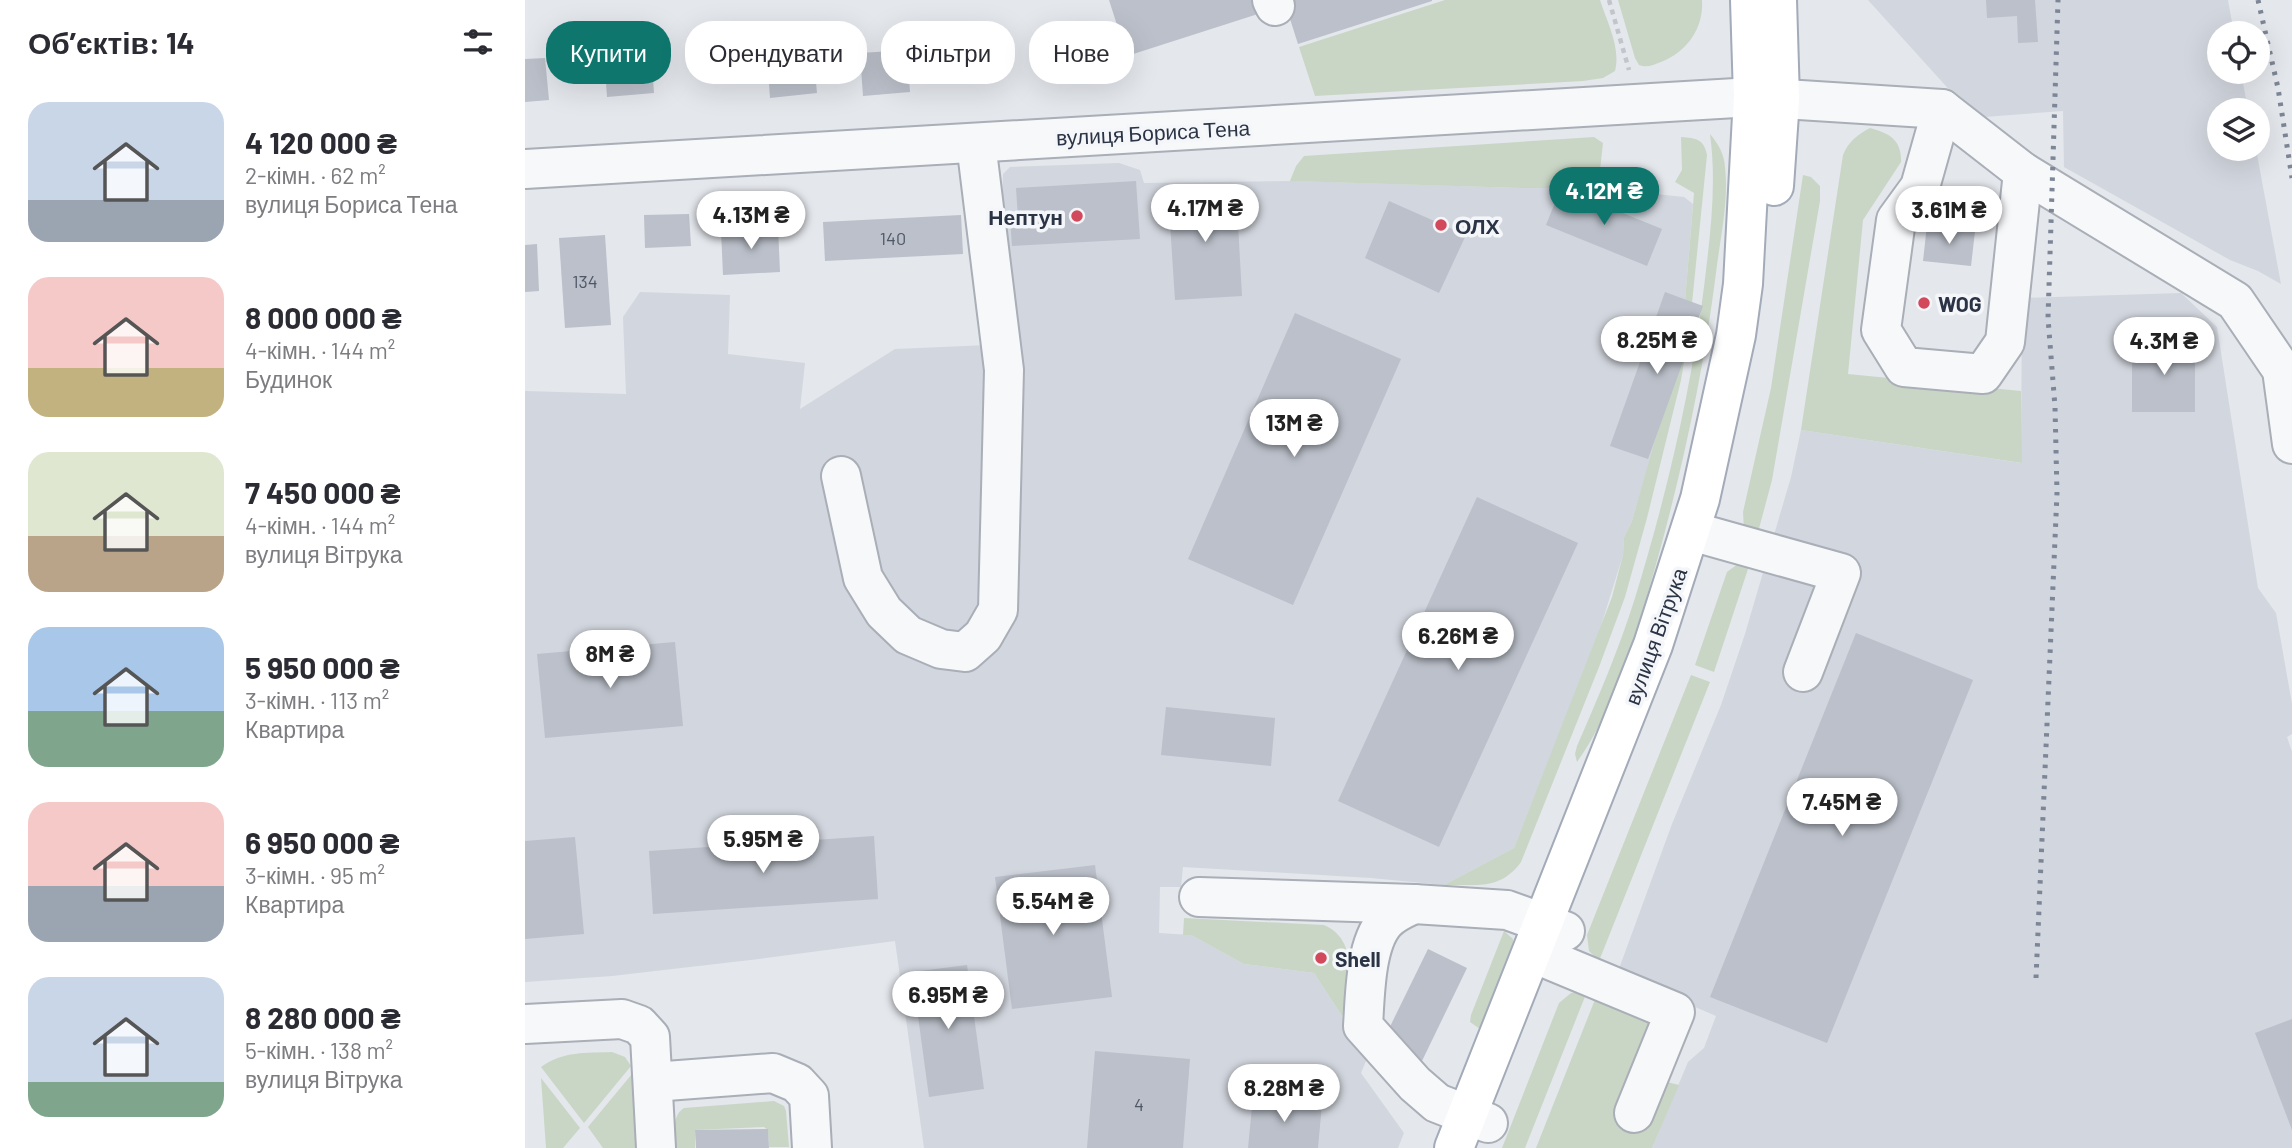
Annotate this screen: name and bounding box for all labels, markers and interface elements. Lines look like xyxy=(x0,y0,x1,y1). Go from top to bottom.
chip: Купити xyxy=(546,21,671,84)
chip: Орендувати xyxy=(685,21,867,84)
chip: Фільтри xyxy=(881,21,1015,84)
chip: Нове xyxy=(1029,21,1134,84)
map controls xyxy=(2207,21,2270,161)
button: locate xyxy=(2207,21,2270,84)
icon: filters xyxy=(459,23,497,61)
text: Об’єктів: 14 xyxy=(28,24,195,60)
button: layers xyxy=(2207,98,2270,161)
street label: вулиця Бориса Тена xyxy=(1055,114,1251,150)
text: 4 120 000 ₴ xyxy=(245,124,397,160)
icon: home xyxy=(84,130,168,214)
text: 2-кімн. · 62 m² xyxy=(245,161,386,189)
pin: 4.12M ₴ xyxy=(1539,168,1669,227)
text: 4.12M ₴ xyxy=(1565,176,1643,204)
pin: 4.17M ₴ xyxy=(1140,184,1270,244)
pin: 3.61M ₴ xyxy=(1884,187,2014,246)
text: вулиця Бориса Тена xyxy=(245,190,458,218)
pin: 4.13M ₴ xyxy=(686,191,816,251)
text: 4.17M ₴ xyxy=(1167,193,1243,221)
text: 3.61M ₴ xyxy=(1911,195,1987,223)
text: 4.13M ₴ xyxy=(712,200,790,228)
place label: Нептун xyxy=(988,204,1063,229)
marker: Нептун xyxy=(1069,208,1085,224)
place label: ОЛХ xyxy=(1455,213,1500,238)
marker: ОЛХ xyxy=(1433,217,1449,233)
house number: 140 xyxy=(880,227,906,249)
house number: 134 xyxy=(572,270,598,292)
place label: WOG xyxy=(1938,291,1982,316)
marker: WOG xyxy=(1916,295,1932,311)
text: 8 000 000 ₴ xyxy=(245,299,402,335)
icon: home xyxy=(84,305,168,389)
pin: 8.25M ₴ xyxy=(1592,316,1722,376)
pin: 4.3M ₴ xyxy=(2107,318,2221,377)
text: 8.25M ₴ xyxy=(1617,325,1697,353)
text: 4.3M ₴ xyxy=(2130,326,2198,354)
text: 4-кімн. · 144 m² xyxy=(245,336,395,364)
text: Будинок xyxy=(245,365,332,393)
pin: 13M ₴ xyxy=(1245,400,1343,459)
text: 13M ₴ xyxy=(1266,408,1322,436)
text: 7 450 000 ₴ xyxy=(245,474,401,510)
icon: home xyxy=(84,480,168,564)
text: 4-кімн. · 144 m² xyxy=(245,511,395,539)
text: вулиця Вітрука xyxy=(245,540,403,568)
street label: вулиця Вітрука xyxy=(1619,564,1691,708)
pin: 6.26M ₴ xyxy=(1393,612,1523,672)
text: 6.26M ₴ xyxy=(1418,621,1498,649)
pin: 8M ₴ xyxy=(569,630,651,690)
text: 8M ₴ xyxy=(586,639,634,667)
text: 5 950 000 ₴ xyxy=(245,649,400,685)
icon: home xyxy=(84,655,168,739)
text: 3-кімн. · 113 m² xyxy=(245,686,389,714)
text: Квартира xyxy=(245,715,344,743)
pin: 7.45M ₴ xyxy=(1777,778,1907,838)
text: 7.45M ₴ xyxy=(1803,787,1881,815)
pin: 5.95M ₴ xyxy=(698,816,828,875)
text: 6 950 000 ₴ xyxy=(245,824,400,860)
text: 5.95M ₴ xyxy=(723,824,803,852)
icon: home xyxy=(84,830,168,914)
text: 3-кімн. · 95 m² xyxy=(245,861,385,889)
pin: 5.54M ₴ xyxy=(988,878,1118,937)
text: 5.54M ₴ xyxy=(1012,886,1094,914)
text: Квартира xyxy=(245,890,344,918)
place label: Shell xyxy=(1335,946,1381,971)
marker: Shell xyxy=(1313,950,1329,966)
pin: 6.95M ₴ xyxy=(883,972,1013,1031)
text: 6.95M ₴ xyxy=(908,980,988,1008)
text: 8 280 000 ₴ xyxy=(245,999,401,1035)
icon: home xyxy=(84,1005,168,1089)
text: 5-кімн. · 138 m² xyxy=(245,1036,393,1064)
pin: 8.28M ₴ xyxy=(1219,1064,1349,1124)
text: вулиця Вітрука xyxy=(245,1065,403,1093)
text: 8.28M ₴ xyxy=(1244,1073,1324,1101)
house number: 4 xyxy=(1134,1093,1144,1115)

